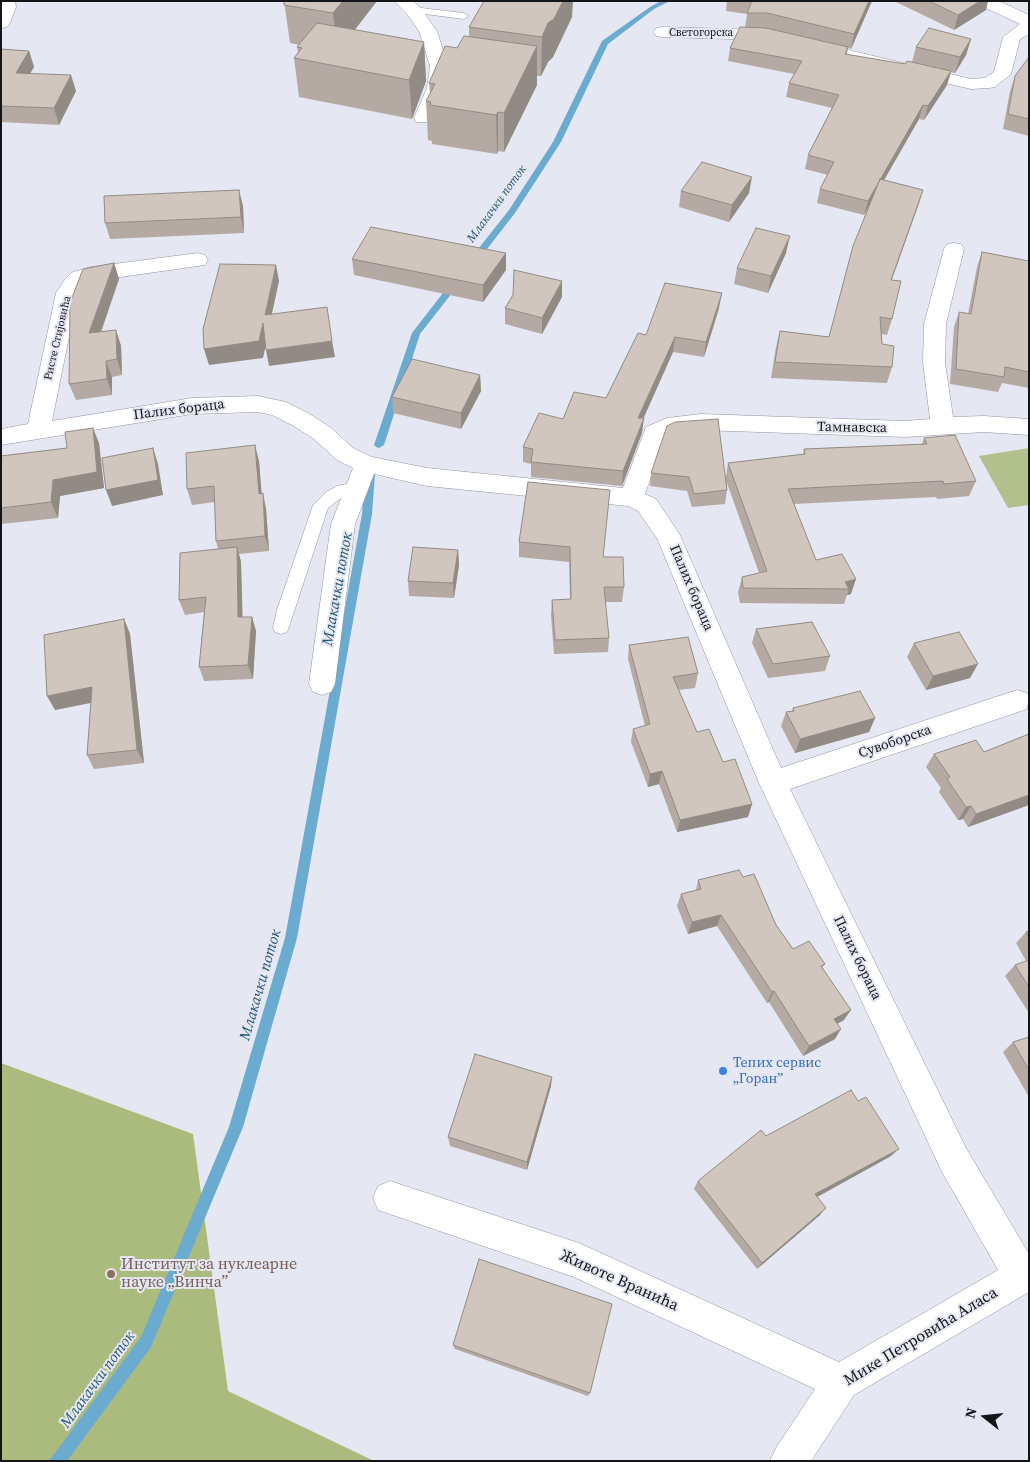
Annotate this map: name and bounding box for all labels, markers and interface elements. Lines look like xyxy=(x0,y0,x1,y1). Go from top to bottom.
street label: Светогорска xyxy=(669,26,733,40)
water label: Млакачки поток xyxy=(464,163,530,245)
street label: Ристе Стијовића xyxy=(42,295,74,381)
street label: Палих бораца xyxy=(133,396,225,424)
street label: Тамнавска xyxy=(817,419,887,437)
water label: Млакачки поток xyxy=(319,531,357,647)
street label: Палих бораца xyxy=(665,543,717,633)
street label: Сувоборска xyxy=(856,722,934,762)
street label: Палих бораца xyxy=(829,913,885,1003)
water label: Млакачки поток xyxy=(237,927,285,1043)
place label: Тепих сервис „Горан” xyxy=(733,1055,821,1088)
marker: Тепих сервис „Горан” xyxy=(717,1065,729,1077)
street label: Животе Вранића xyxy=(557,1246,681,1316)
place label: Институт за нуклеарне науке „Винча” xyxy=(121,1255,297,1293)
marker: Институт за нуклеарне науке „Винча” xyxy=(105,1268,117,1280)
street label: Мике Петровића Аласа xyxy=(841,1283,1001,1391)
water label: Млакачки поток xyxy=(57,1328,139,1432)
north arrow xyxy=(960,1392,1010,1442)
text: N xyxy=(960,1405,982,1421)

